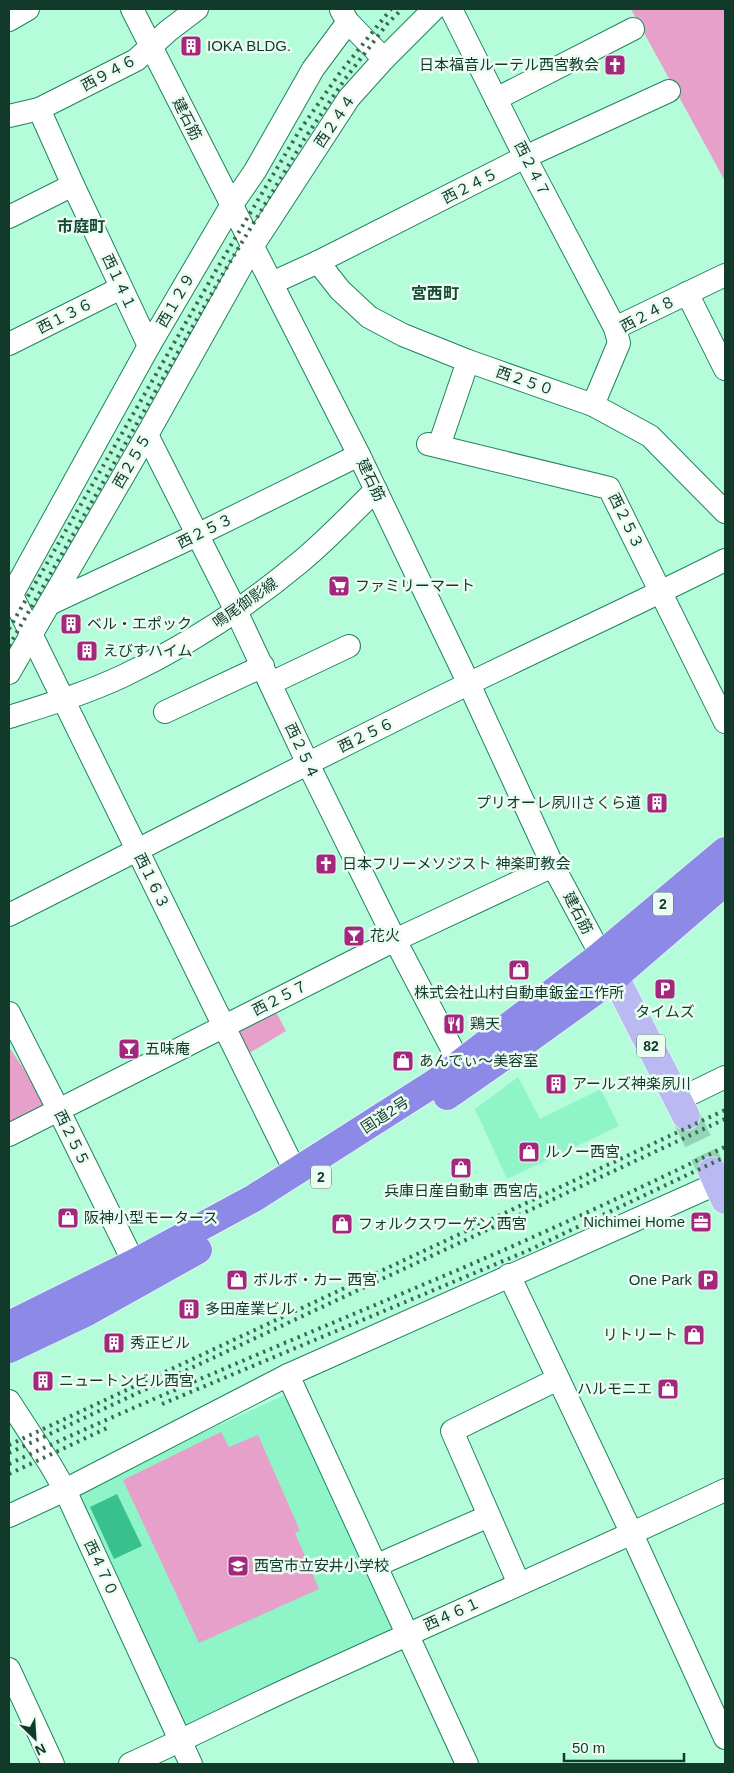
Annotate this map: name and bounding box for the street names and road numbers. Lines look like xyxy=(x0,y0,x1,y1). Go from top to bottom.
street label: 西９４６ xyxy=(78,51,139,94)
street label: 西２４４ xyxy=(311,91,358,150)
street label: 建石筋 xyxy=(170,95,205,143)
street label: 西２４７ xyxy=(511,138,554,199)
street label: 西２４５ xyxy=(439,164,500,207)
street label: 西１４１ xyxy=(99,251,140,313)
street label: 西１２９ xyxy=(153,270,198,330)
street label: 西２４８ xyxy=(617,292,678,335)
street label: 西１３６ xyxy=(34,294,95,337)
street label: 西２５０ xyxy=(494,363,556,398)
street label: 西２５５ xyxy=(109,431,154,491)
street label: 建石筋 xyxy=(354,456,389,504)
street label: 西２５３ xyxy=(606,490,647,551)
street label: 西２５３ xyxy=(174,510,235,551)
street label: 鳴尾御影線 xyxy=(209,574,280,631)
street label: 西２５６ xyxy=(335,714,396,755)
street label: 西２５４ xyxy=(282,720,323,782)
street label: 西１６３ xyxy=(132,850,173,911)
street label: 建石筋 xyxy=(560,889,597,937)
road number: 2 xyxy=(653,892,673,916)
street label: 西２５７ xyxy=(249,976,310,1019)
road number: 82 xyxy=(637,1034,665,1058)
street label: 国道2号 xyxy=(358,1093,412,1136)
street label: 西２５５ xyxy=(52,1107,93,1168)
road number: 2 xyxy=(311,1166,331,1188)
street label: 西４７０ xyxy=(81,1537,122,1599)
street label: 西４６１ xyxy=(421,1594,483,1634)

